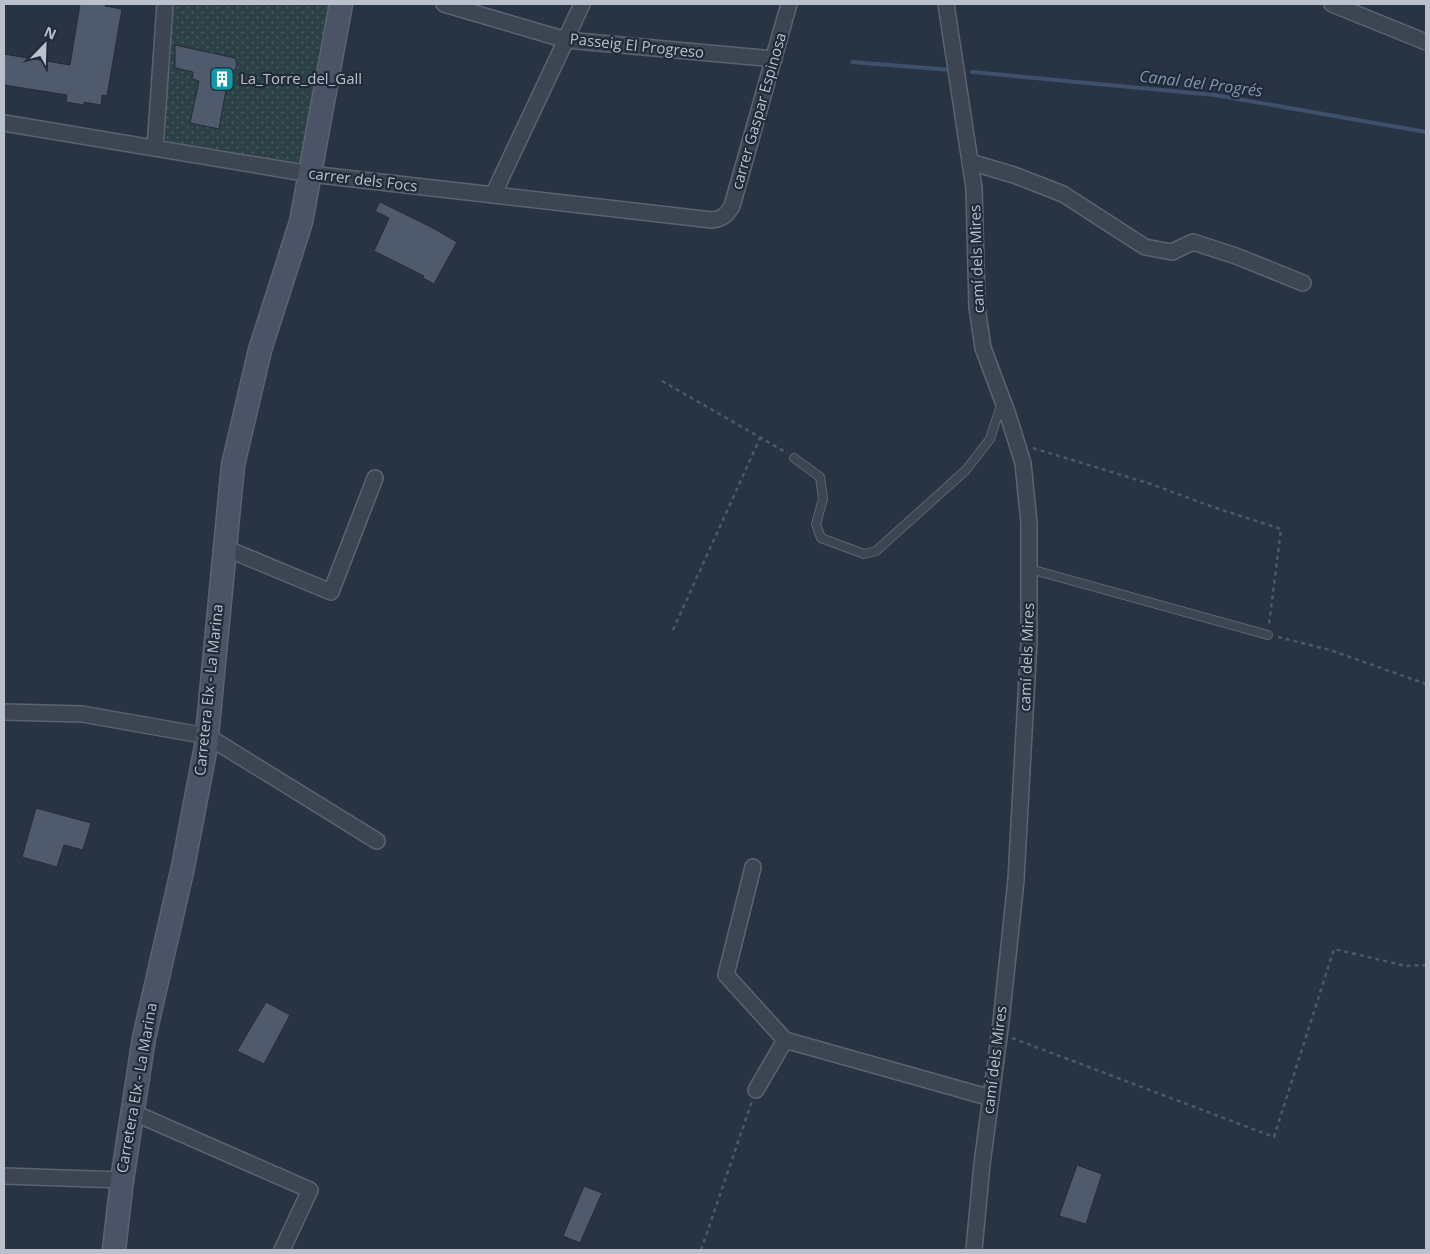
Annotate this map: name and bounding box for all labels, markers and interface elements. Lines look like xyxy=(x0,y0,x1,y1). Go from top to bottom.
north arrow xyxy=(20,20,70,70)
text: N xyxy=(41,22,59,44)
street label: Passeig El Progreso xyxy=(569,28,705,62)
street label: carrer Gaspar Espinosa xyxy=(726,30,790,191)
water label: Canal del Progrés xyxy=(1138,65,1264,101)
building icon: La_Torre_del_Gall xyxy=(209,66,235,92)
place label: La_Torre_del_Gall xyxy=(240,68,362,88)
street label: carrer dels Focs xyxy=(307,162,419,196)
street label: camí dels Mires xyxy=(964,204,988,314)
street label: camí dels Mires xyxy=(1014,602,1038,712)
street label: Carretera Elx - La Marina xyxy=(189,603,227,777)
street label: Carretera Elx - La Marina xyxy=(111,1001,161,1175)
street label: camí dels Mires xyxy=(977,1005,1011,1115)

